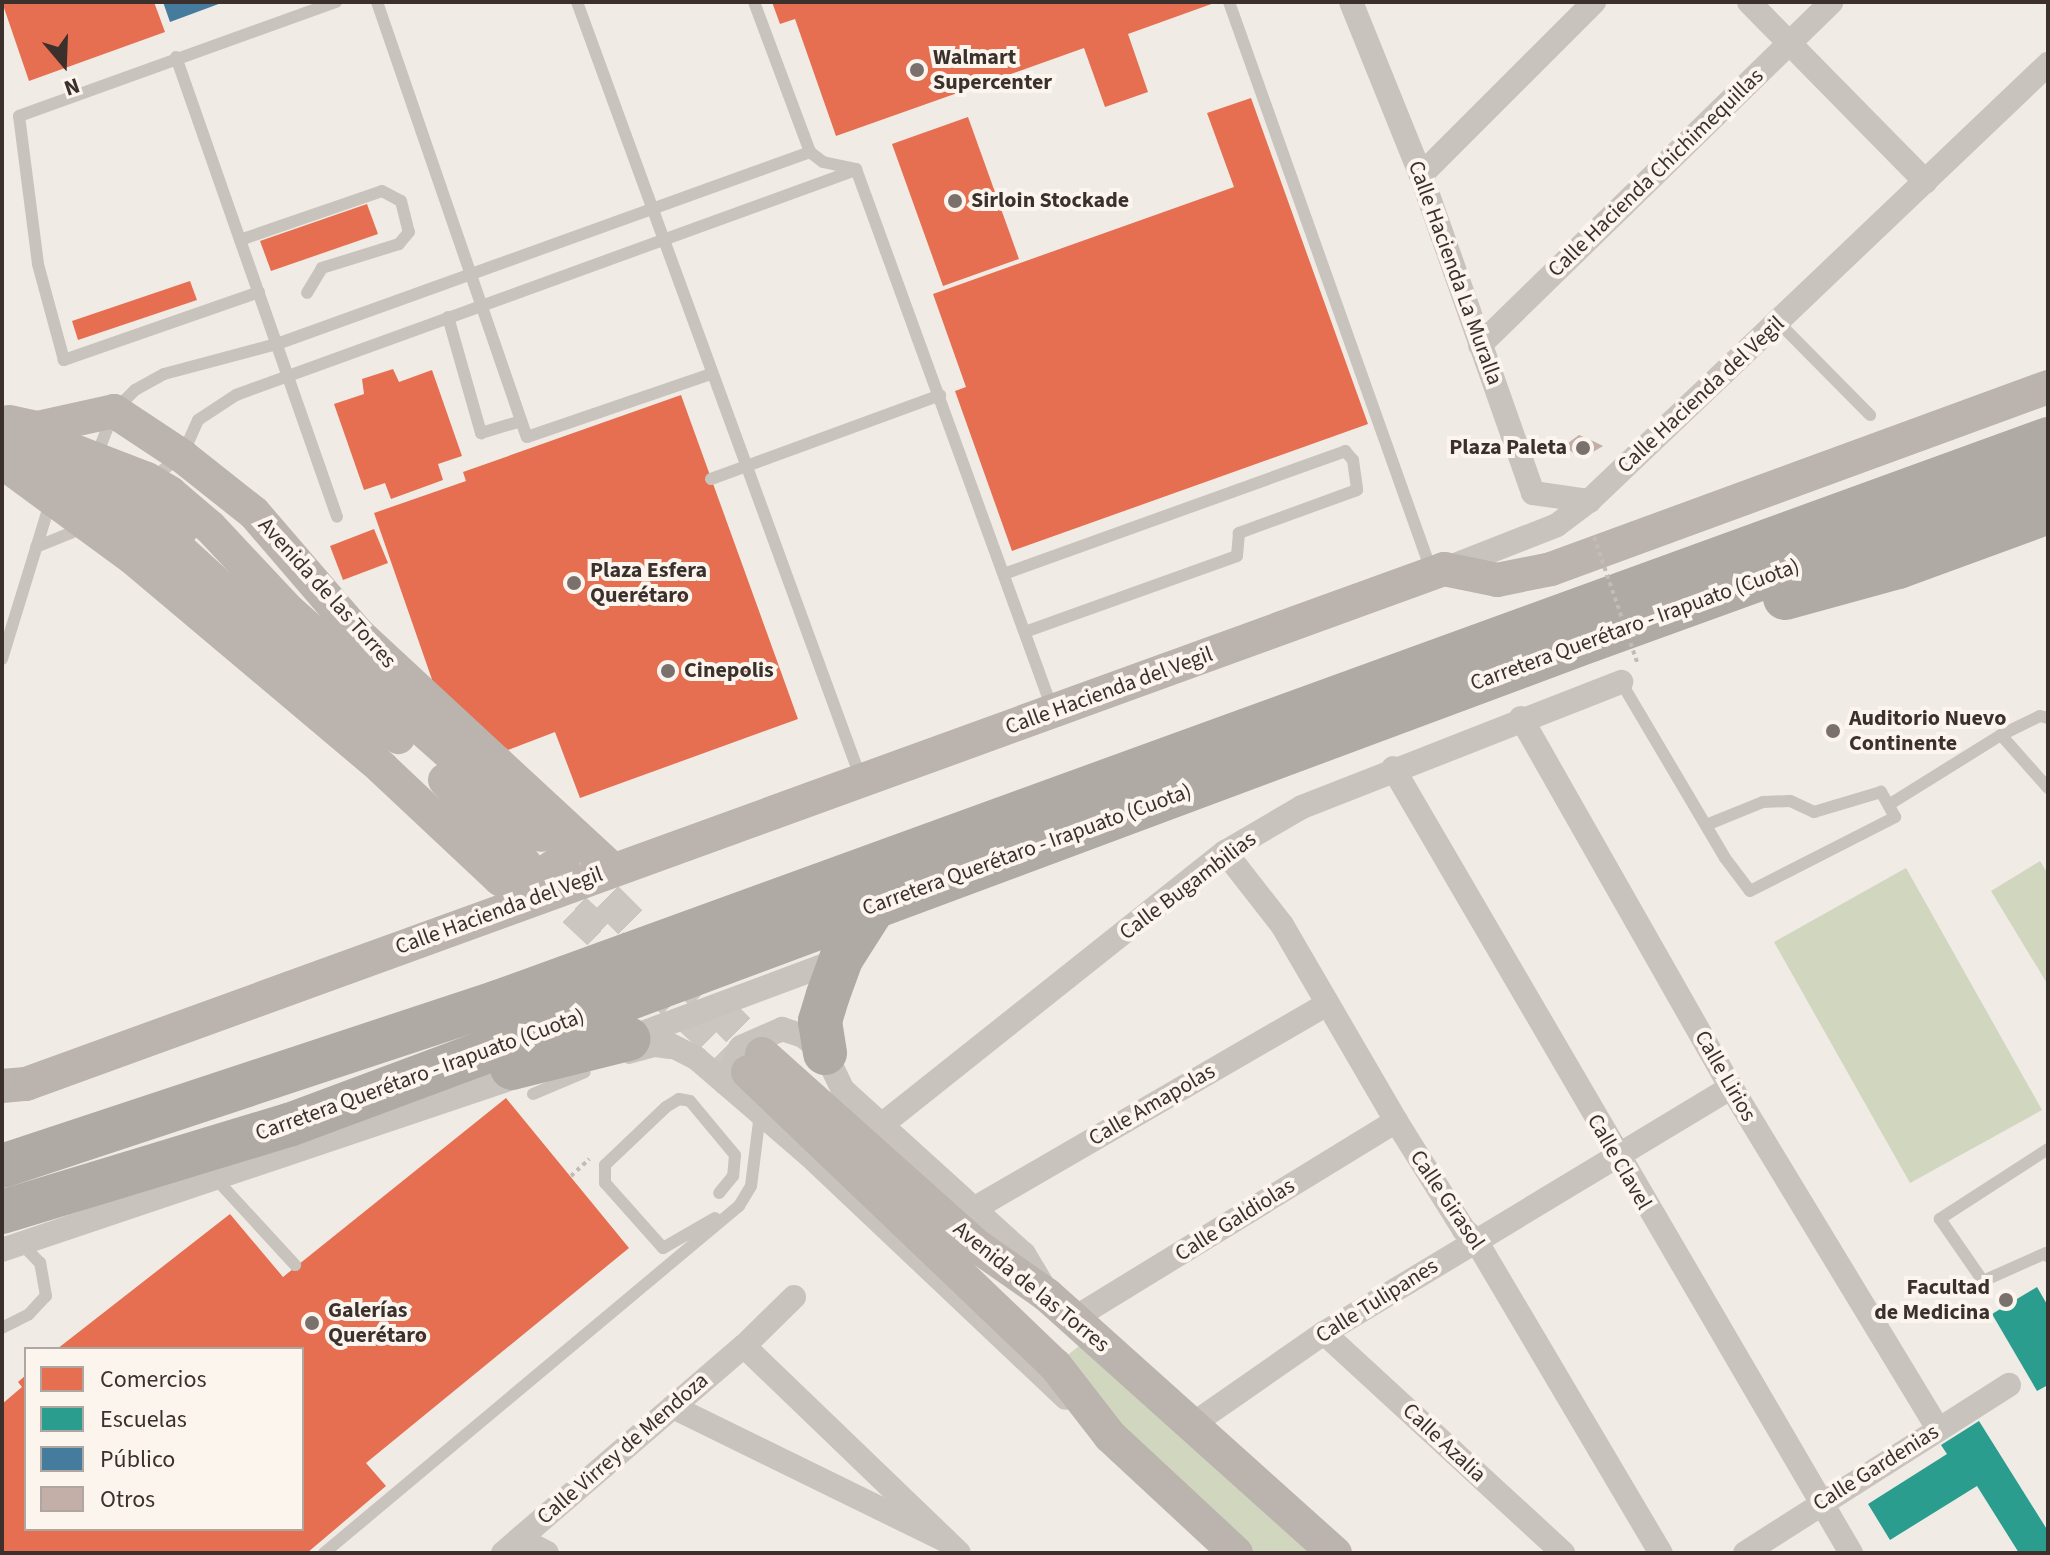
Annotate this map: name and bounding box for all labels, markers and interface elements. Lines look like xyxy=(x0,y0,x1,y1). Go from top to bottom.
north arrow xyxy=(24,24,104,104)
place label: Walmart Supercenter xyxy=(933,44,1052,96)
marker: Walmart Supercenter xyxy=(908,61,926,79)
street label: Calle Hacienda Chichimequillas xyxy=(1543,63,1769,283)
text: N xyxy=(60,69,84,104)
street label: Calle Hacienda La Muralla xyxy=(1402,157,1508,389)
place label: Sirloin Stockade xyxy=(971,188,1129,214)
marker: Sirloin Stockade xyxy=(946,192,964,210)
street label: Calle Hacienda del Vegil xyxy=(1612,311,1790,479)
place label: Plaza Paleta xyxy=(1449,435,1567,461)
marker: Plaza Paleta xyxy=(1574,439,1592,457)
street label: Avenida de las Torres xyxy=(253,512,401,674)
street label: Carretera Querétaro - Irapuato (Cuota) xyxy=(1467,553,1803,697)
place label: Plaza Esfera Querétaro xyxy=(590,557,707,608)
marker: Plaza Esfera Querétaro xyxy=(565,574,583,592)
street label: Calle Hacienda del Vegil xyxy=(1002,641,1216,741)
place label: Cinepolis xyxy=(684,658,774,684)
marker: Cinepolis xyxy=(659,662,677,680)
place label: Auditorio Nuevo Continente xyxy=(1849,705,2006,756)
marker: Auditorio Nuevo Continente xyxy=(1824,722,1842,740)
street label: Carretera Querétaro - Irapuato (Cuota) xyxy=(859,778,1195,922)
street label: Calle Bugambilias xyxy=(1115,826,1261,946)
street label: Calle Hacienda del Vegil xyxy=(392,861,606,961)
street label: Carretera Querétaro - Irapuato (Cuota) xyxy=(252,1003,588,1147)
street label: Calle Lirios xyxy=(1688,1026,1762,1126)
street label: Calle Amapolas xyxy=(1084,1058,1220,1152)
street label: Calle Clavel xyxy=(1581,1109,1657,1215)
street label: Calle Girasol xyxy=(1404,1145,1490,1255)
street label: Calle Galdiolas xyxy=(1170,1173,1300,1267)
street label: Avenida de las Torres xyxy=(948,1216,1114,1358)
street label: Calle Tulipanes xyxy=(1311,1253,1443,1349)
place label: Facultad de Medicina xyxy=(1874,1274,1990,1326)
marker: Facultad de Medicina xyxy=(1997,1291,2015,1309)
place label: Galerías Querétaro xyxy=(328,1297,427,1348)
marker: Galerías Querétaro xyxy=(303,1314,321,1332)
legend xyxy=(24,1347,304,1531)
text: Comercios xyxy=(100,1362,206,1397)
street label: Calle Virrey de Mendoza xyxy=(532,1368,714,1530)
street label: Calle Azalia xyxy=(1397,1398,1491,1488)
text: Escuelas xyxy=(100,1402,187,1437)
street label: Calle Gardenias xyxy=(1808,1419,1944,1517)
text: Público xyxy=(100,1442,175,1477)
text: Otros xyxy=(100,1482,155,1517)

